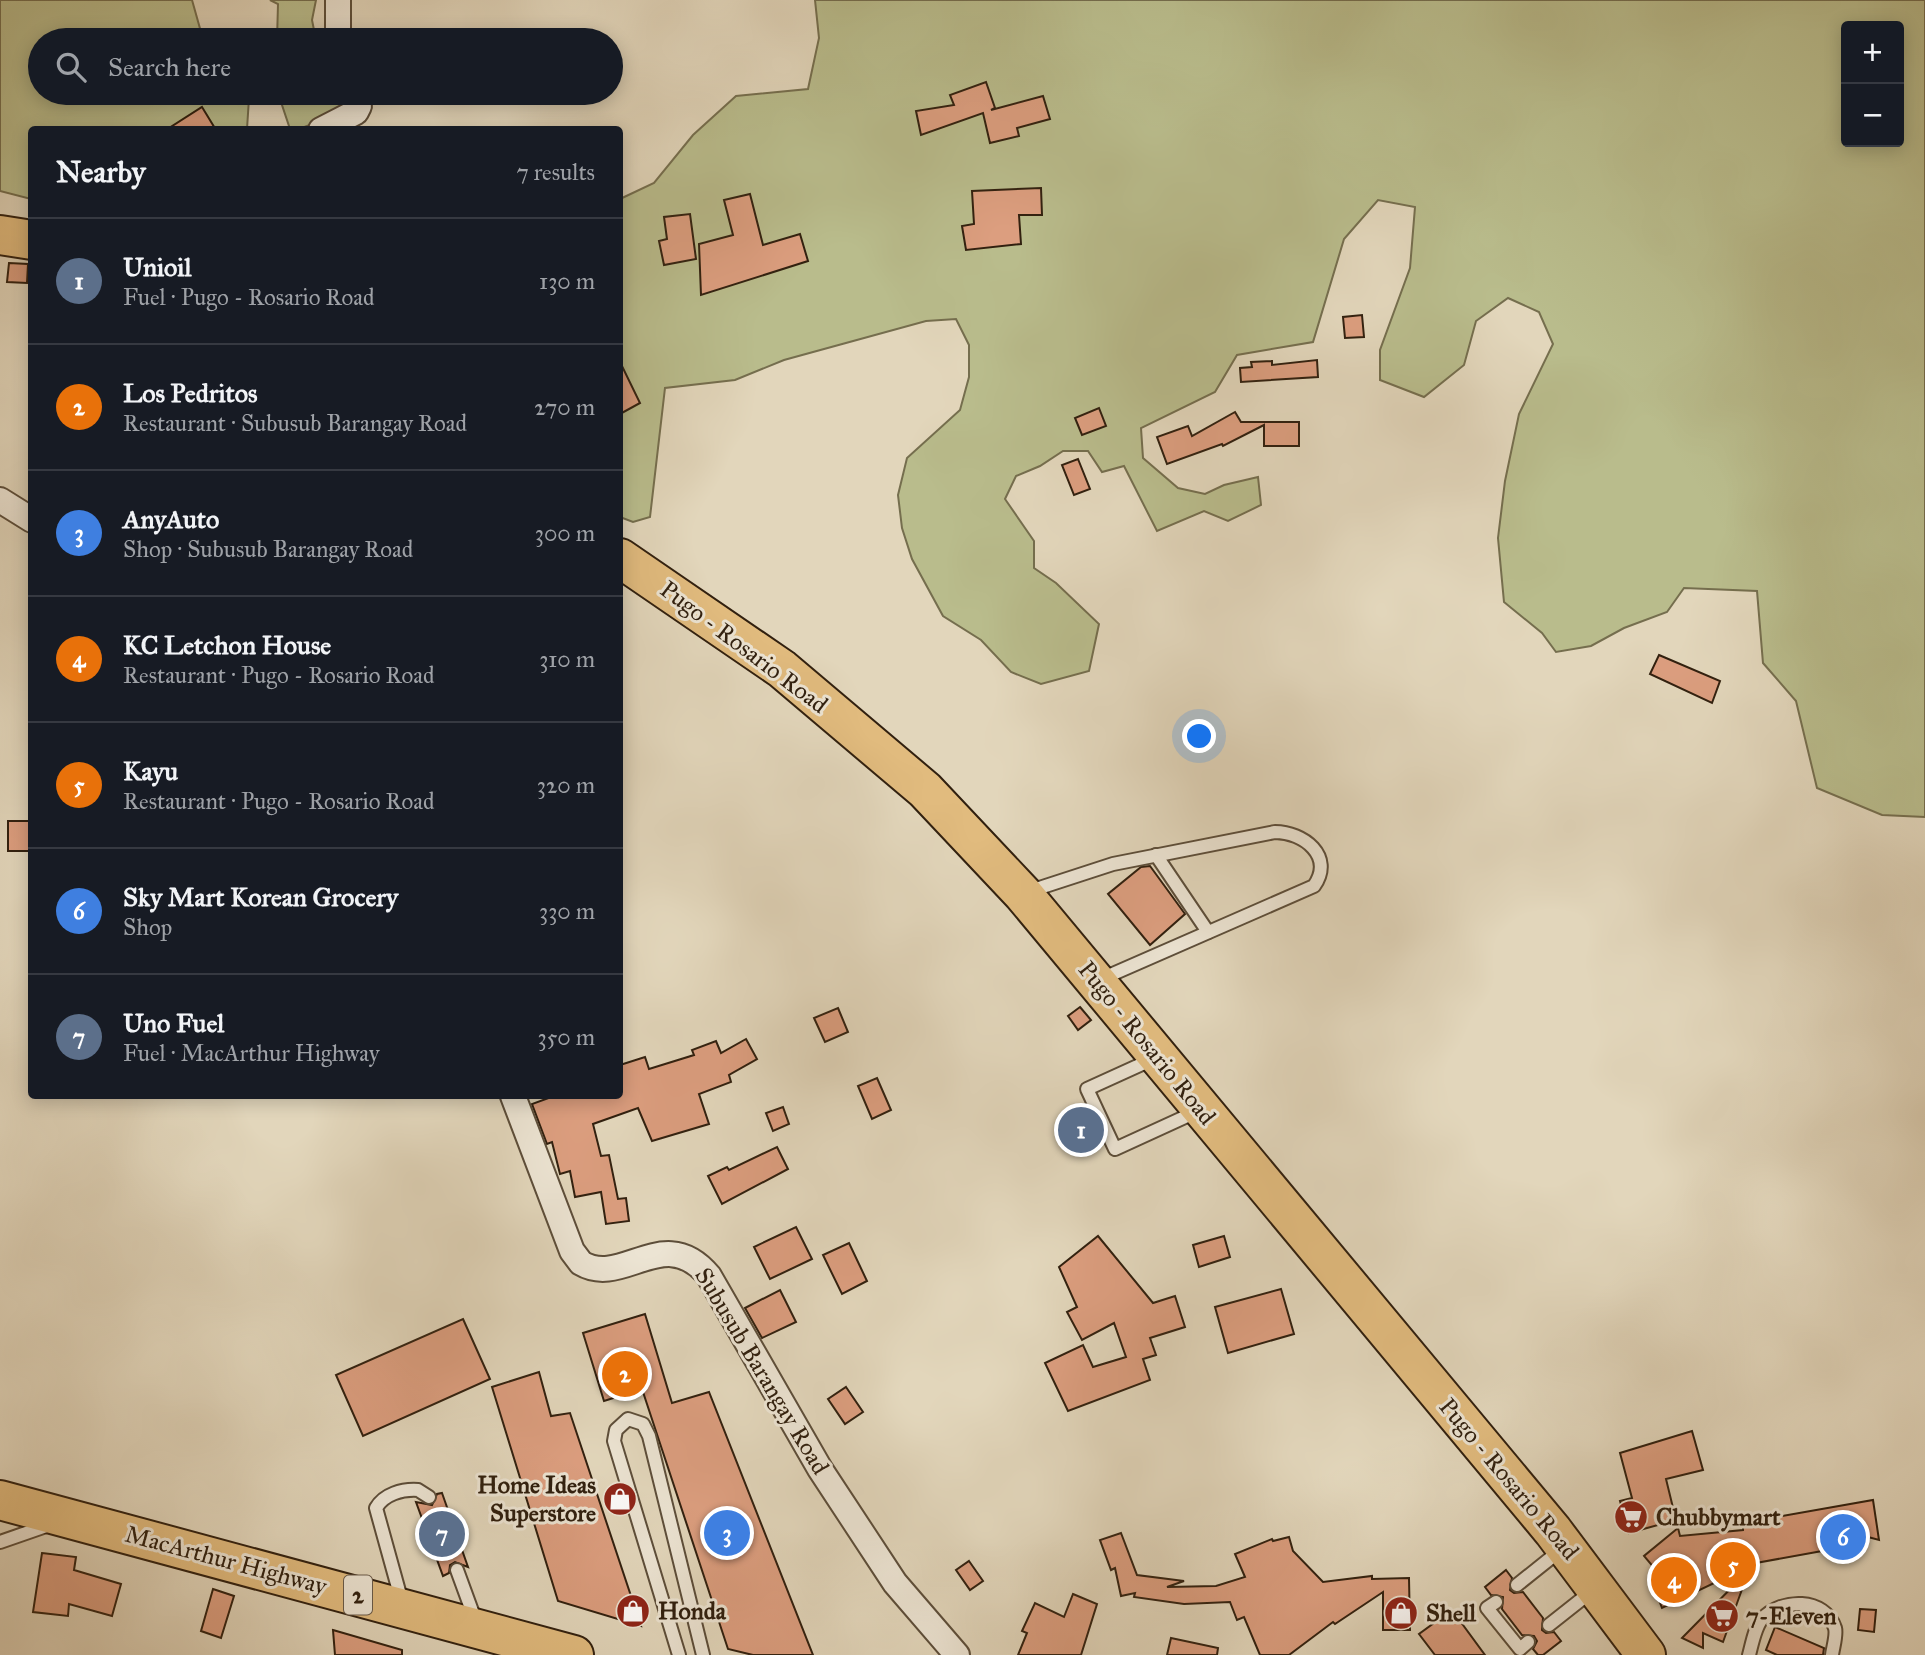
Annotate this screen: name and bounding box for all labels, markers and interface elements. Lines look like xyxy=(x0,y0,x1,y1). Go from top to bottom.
map controls xyxy=(1841,21,1904,147)
button: + xyxy=(1841,21,1904,84)
search box xyxy=(28,28,623,105)
icon: search xyxy=(52,48,90,86)
text: Search here xyxy=(108,51,231,83)
button: − xyxy=(1841,84,1904,147)
text: Nearby xyxy=(56,154,146,190)
text: 7 results xyxy=(516,158,595,186)
text: Unioil xyxy=(123,251,191,283)
text: 1 xyxy=(74,267,84,295)
text: 130 m xyxy=(539,267,595,295)
text: Fuel · Pugo - Rosario Road xyxy=(123,283,374,311)
text: Los Pedritos xyxy=(123,377,257,409)
text: 2 xyxy=(73,393,85,421)
text: 270 m xyxy=(534,393,595,421)
text: Restaurant · Subusub Barangay Road xyxy=(123,409,467,437)
text: AnyAuto xyxy=(123,503,219,535)
text: 3 xyxy=(74,519,84,547)
text: 300 m xyxy=(535,519,595,547)
text: Shop · Subusub Barangay Road xyxy=(123,535,413,563)
street label: Pugo - Rosario Road xyxy=(654,574,834,720)
text: KC Letchon House xyxy=(123,629,331,661)
text: 4 xyxy=(73,645,85,673)
text: 310 m xyxy=(539,645,595,673)
text: Restaurant · Pugo - Rosario Road xyxy=(123,661,435,689)
your location xyxy=(1182,719,1216,753)
text: Kayu xyxy=(123,755,178,787)
text: 5 xyxy=(74,771,84,799)
text: 320 m xyxy=(537,771,595,799)
text: Restaurant · Pugo - Rosario Road xyxy=(123,787,435,815)
text: Sky Mart Korean Grocery xyxy=(123,881,398,913)
text: 6 xyxy=(73,897,85,925)
text: 330 m xyxy=(539,897,595,925)
text: Shop xyxy=(123,913,172,941)
street label: Pugo - Rosario Road xyxy=(1072,955,1222,1131)
text: Uno Fuel xyxy=(123,1007,224,1039)
text: 7 xyxy=(73,1023,85,1051)
text: 350 m xyxy=(537,1023,595,1051)
text: Fuel · MacArthur Highway xyxy=(123,1039,380,1067)
pin: 1 xyxy=(1058,1104,1104,1156)
street label: Subusub Barangay Road xyxy=(688,1262,836,1480)
pin: 2 xyxy=(602,1348,648,1400)
street label: Pugo - Rosario Road xyxy=(1433,1392,1585,1566)
place label: Home Ideas Superstore xyxy=(477,1470,596,1528)
shop icon: Home Ideas Superstore xyxy=(601,1480,639,1518)
supermarket icon: Chubbymart xyxy=(1612,1498,1650,1536)
place label: Chubbymart xyxy=(1656,1502,1781,1532)
pin: 3 xyxy=(704,1507,750,1559)
pin: 7 xyxy=(419,1508,465,1560)
pin: 6 xyxy=(1820,1511,1866,1563)
street label: MacArthur Highway xyxy=(122,1519,331,1602)
pin: 5 xyxy=(1710,1539,1756,1591)
pin: 4 xyxy=(1651,1554,1697,1606)
road number: 2 xyxy=(344,1576,372,1614)
shop icon: Honda xyxy=(614,1592,652,1630)
shop icon: Shell xyxy=(1382,1594,1420,1632)
place label: Honda xyxy=(658,1596,727,1626)
supermarket icon: 7-Eleven xyxy=(1703,1597,1741,1635)
place label: Shell xyxy=(1426,1598,1477,1628)
place label: 7-Eleven xyxy=(1746,1601,1836,1631)

